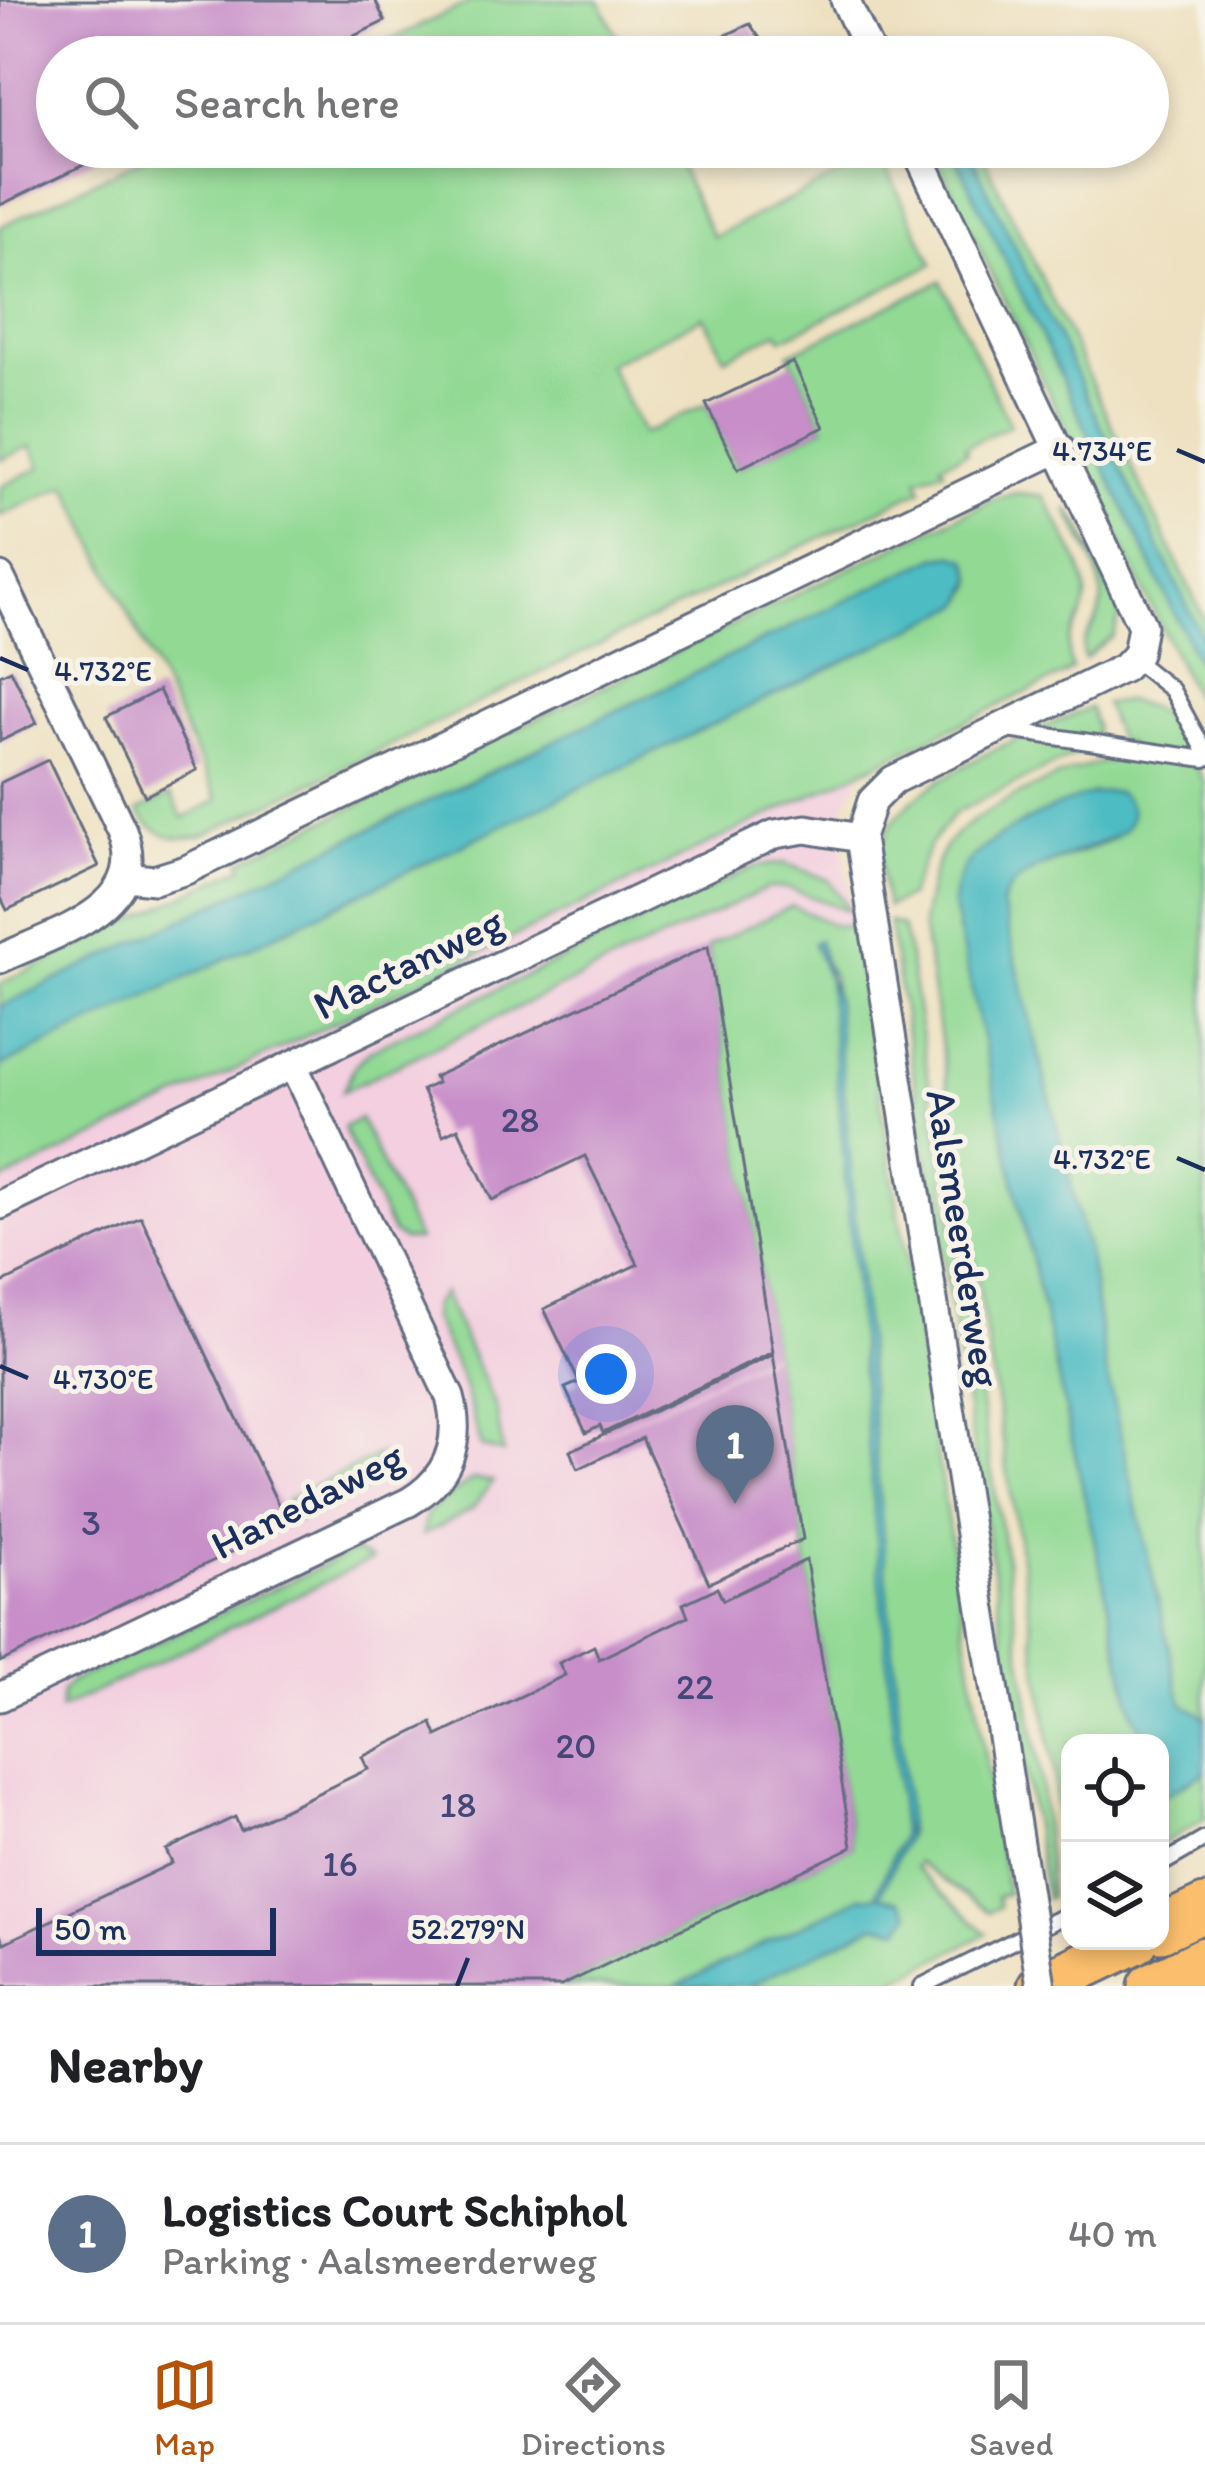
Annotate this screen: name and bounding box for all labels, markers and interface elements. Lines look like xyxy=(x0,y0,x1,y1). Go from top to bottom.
search box xyxy=(36,36,1169,168)
icon: search xyxy=(78,69,144,135)
text: Search here xyxy=(174,75,400,129)
text: 4.734°E xyxy=(1052,432,1152,469)
text: 4.732°E xyxy=(54,652,152,689)
street label: Mactanweg xyxy=(305,895,512,1031)
street label: Aalsmeerderweg xyxy=(915,1086,1013,1391)
house number: 28 xyxy=(501,1098,539,1141)
text: 4.732°E xyxy=(1053,1140,1151,1177)
your location xyxy=(576,1344,636,1404)
text: 4.730°E xyxy=(53,1360,153,1397)
pin: 1 xyxy=(696,1405,774,1504)
street label: Hanedaweg xyxy=(202,1430,412,1570)
house number: 3 xyxy=(81,1501,101,1544)
house number: 22 xyxy=(676,1665,714,1708)
house number: 20 xyxy=(555,1724,597,1767)
map controls xyxy=(1061,1734,1169,1950)
button: locate xyxy=(1061,1734,1169,1842)
house number: 18 xyxy=(440,1783,476,1826)
house number: 16 xyxy=(322,1842,358,1885)
button: layers xyxy=(1061,1842,1169,1950)
scale bar xyxy=(36,1902,276,1955)
text: 50 m xyxy=(54,1909,127,1948)
text: 52.279°N xyxy=(411,1910,525,1947)
text: Nearby xyxy=(48,2034,203,2095)
text: Logistics Court Schiphol xyxy=(162,2183,627,2237)
text: 1 xyxy=(78,2210,96,2257)
text: 40 m xyxy=(1068,2210,1157,2257)
text: Parking · Aalsmeerderweg xyxy=(162,2237,597,2284)
tab: Map xyxy=(152,2352,218,2463)
tab: Directions xyxy=(521,2352,666,2463)
tab: Saved xyxy=(969,2352,1053,2463)

